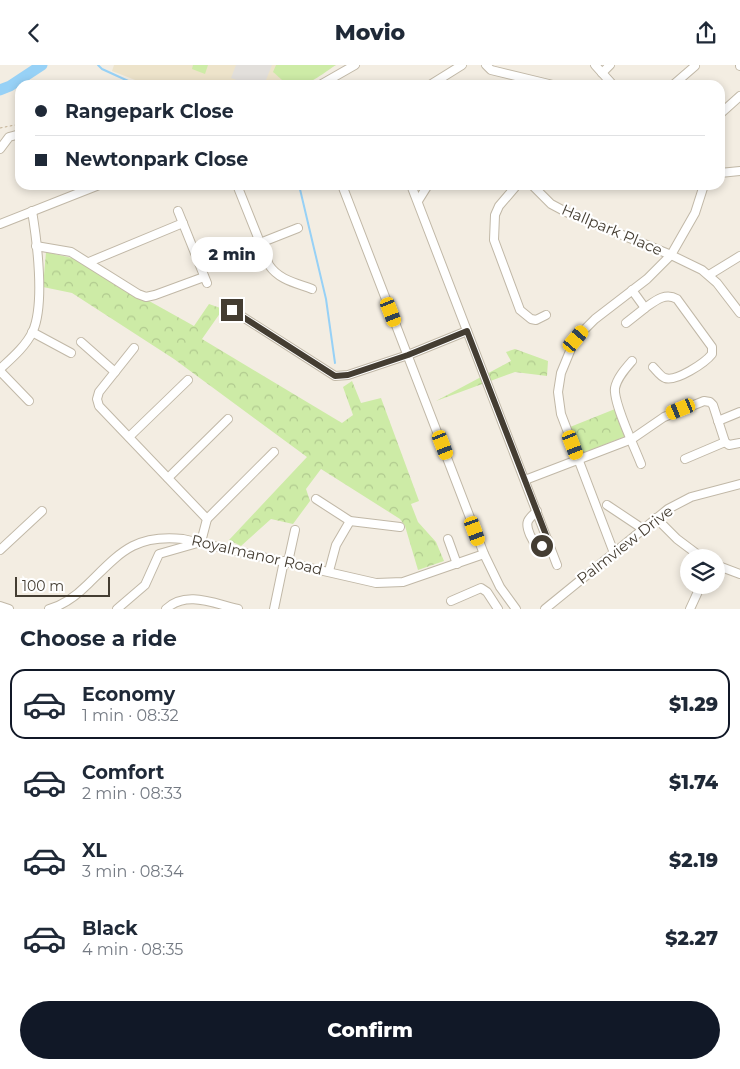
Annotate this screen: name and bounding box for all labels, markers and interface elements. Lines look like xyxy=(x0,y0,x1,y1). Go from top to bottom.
icon: back xyxy=(20,19,48,47)
text: Movio xyxy=(335,19,405,46)
icon: share xyxy=(692,19,720,47)
text: Rangepark Close xyxy=(65,100,234,123)
text: Newtonpark Close xyxy=(65,148,248,171)
street label: Hallpark Place xyxy=(559,200,666,259)
callout: 2 min xyxy=(191,237,273,273)
text: 2 min xyxy=(208,245,256,264)
car xyxy=(378,295,403,329)
route end xyxy=(221,299,243,321)
car xyxy=(560,323,591,355)
car xyxy=(664,396,697,422)
car xyxy=(430,428,455,462)
car xyxy=(560,428,585,462)
street label: Palmview Drive xyxy=(573,501,677,588)
car xyxy=(462,514,487,548)
street label: Royalmanor Road xyxy=(190,530,325,579)
route start xyxy=(531,535,553,557)
map controls xyxy=(680,549,725,594)
button: layers xyxy=(680,549,725,594)
scale bar xyxy=(15,574,110,597)
text: 100 m xyxy=(22,577,64,595)
text: Choose a ride xyxy=(20,625,177,652)
icon: car xyxy=(22,682,67,727)
text: Economy xyxy=(82,683,175,706)
text: $1.29 xyxy=(669,693,718,716)
text: 1 min · 08:32 xyxy=(82,706,179,725)
icon: car xyxy=(22,760,67,805)
text: Comfort xyxy=(82,761,164,784)
text: $1.74 xyxy=(669,771,718,794)
text: 2 min · 08:33 xyxy=(82,784,182,803)
icon: car xyxy=(22,838,67,883)
text: XL xyxy=(82,839,107,862)
text: $2.19 xyxy=(669,849,718,872)
text: 3 min · 08:34 xyxy=(82,862,184,881)
icon: car xyxy=(22,916,67,961)
text: Black xyxy=(82,917,138,940)
text: $2.27 xyxy=(665,927,718,950)
text: 4 min · 08:35 xyxy=(82,940,183,959)
button: Confirm xyxy=(20,1001,720,1059)

